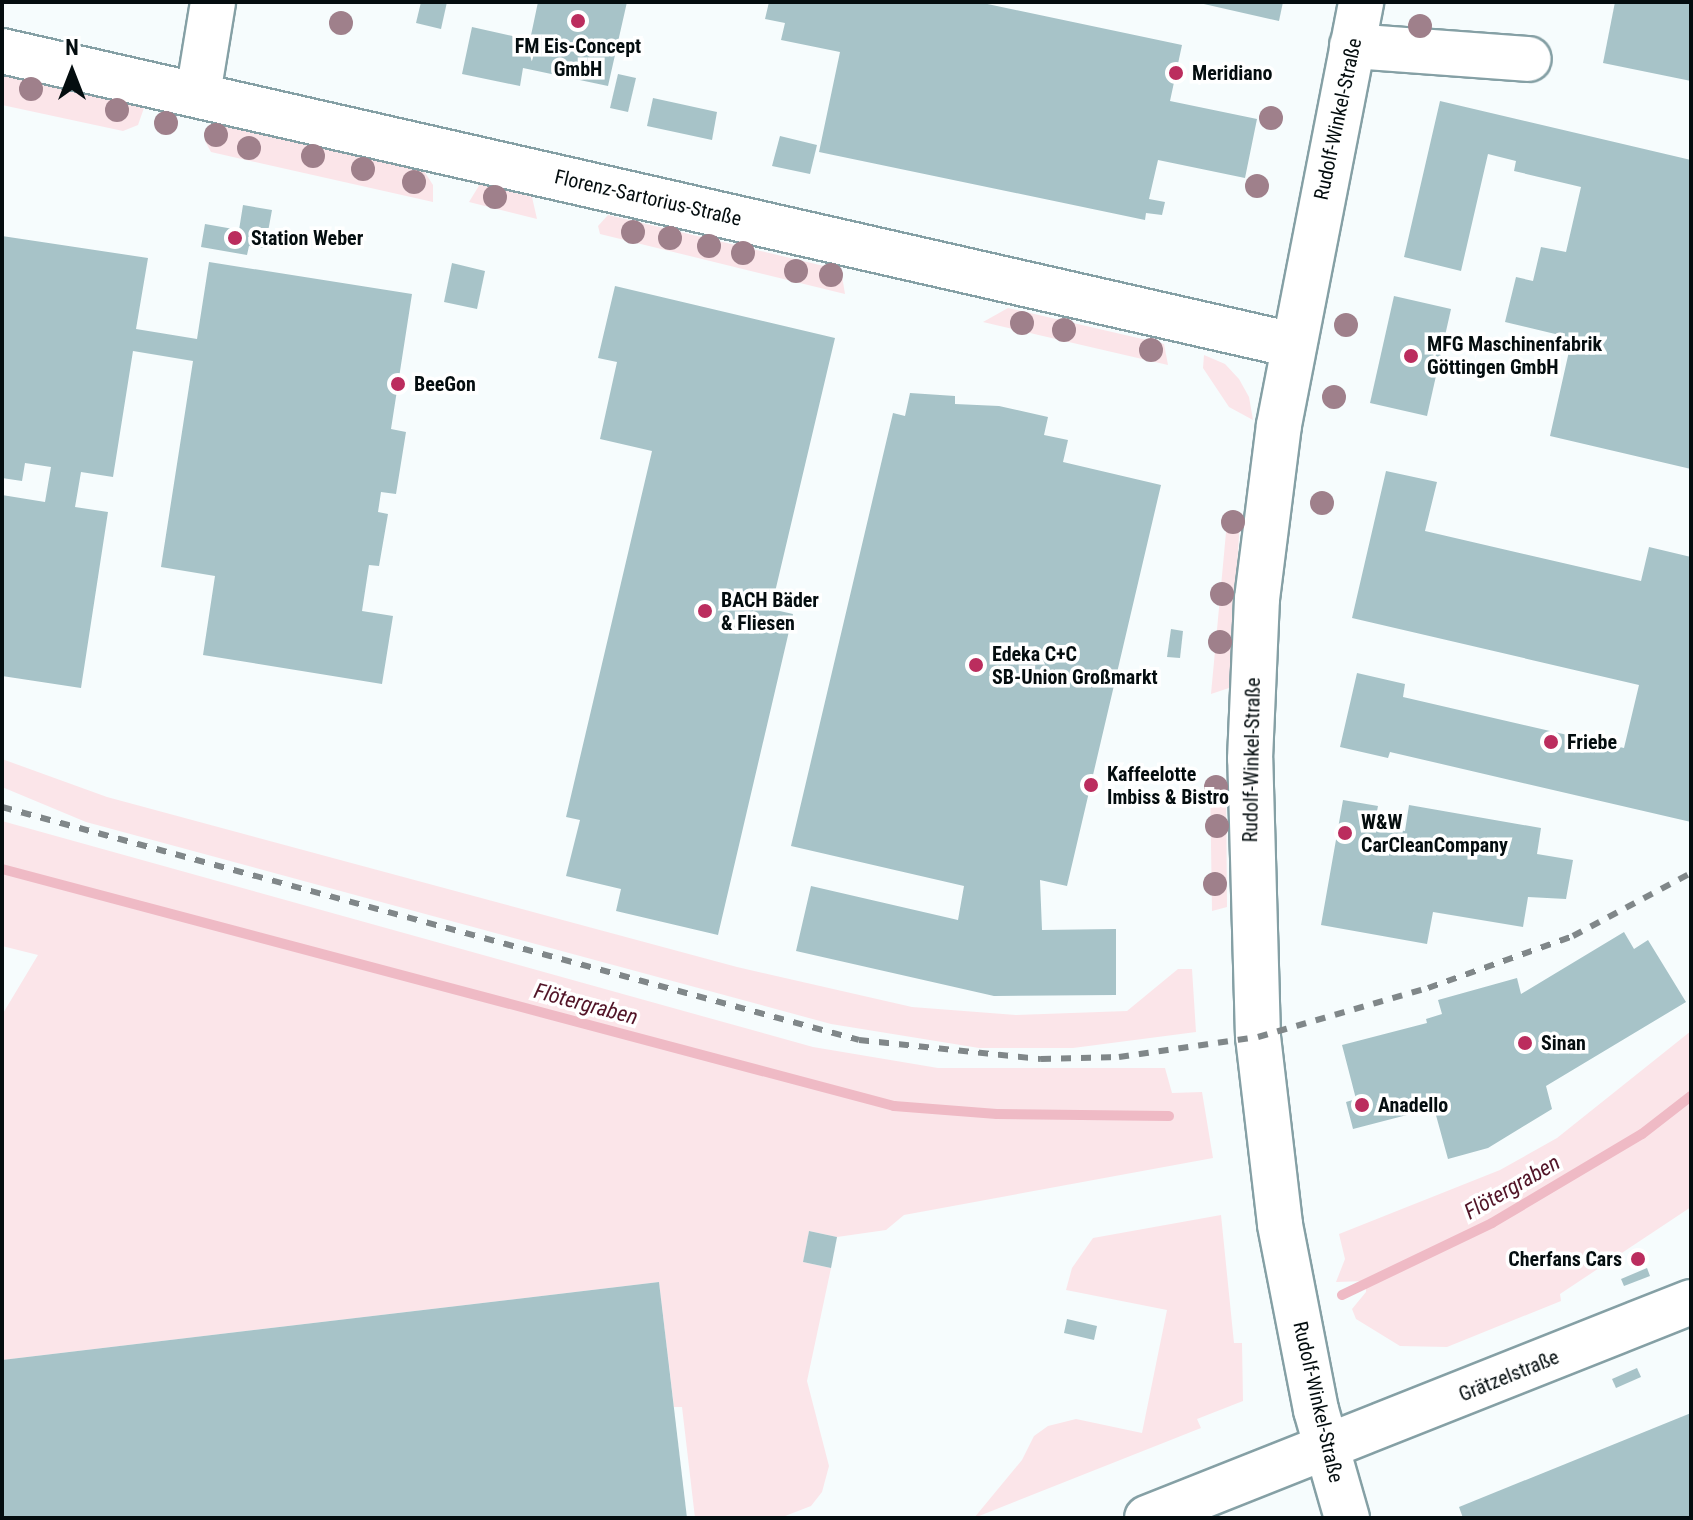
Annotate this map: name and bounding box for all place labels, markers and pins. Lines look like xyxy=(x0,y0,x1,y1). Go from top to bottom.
marker: FM Eis-Concept GmbH xyxy=(569,12,587,30)
place label: FM Eis-Concept GmbH xyxy=(515,34,641,81)
place label: Meridiano xyxy=(1192,61,1273,85)
marker: Meridiano xyxy=(1167,64,1185,82)
place label: Station Weber xyxy=(251,226,363,250)
marker: Station Weber xyxy=(226,229,244,247)
place label: MFG Maschinenfabrik Göttingen GmbH xyxy=(1427,332,1602,379)
marker: MFG Maschinenfabrik Göttingen GmbH xyxy=(1402,347,1420,365)
place label: BeeGon xyxy=(414,372,476,396)
marker: BeeGon xyxy=(389,375,407,393)
place label: BACH Bäder & Fliesen xyxy=(721,588,819,635)
marker: BACH Bäder & Fliesen xyxy=(696,602,714,620)
place label: Edeka C+C SB-Union Großmarkt xyxy=(992,642,1158,689)
marker: Edeka C+C SB-Union Großmarkt xyxy=(967,656,985,674)
place label: Friebe xyxy=(1567,730,1617,754)
marker: Friebe xyxy=(1542,733,1560,751)
place label: Kaffeelotte Imbiss & Bistro xyxy=(1107,762,1229,809)
marker: Kaffeelotte Imbiss & Bistro xyxy=(1082,776,1100,794)
place label: W&W CarCleanCompany xyxy=(1361,810,1508,857)
marker: W&W CarCleanCompany xyxy=(1336,824,1354,842)
place label: Sinan xyxy=(1541,1031,1586,1055)
marker: Sinan xyxy=(1516,1034,1534,1052)
place label: Anadello xyxy=(1378,1093,1448,1117)
marker: Anadello xyxy=(1353,1096,1371,1114)
place label: Cherfans Cars xyxy=(1508,1247,1622,1271)
marker: Cherfans Cars xyxy=(1629,1250,1647,1268)

